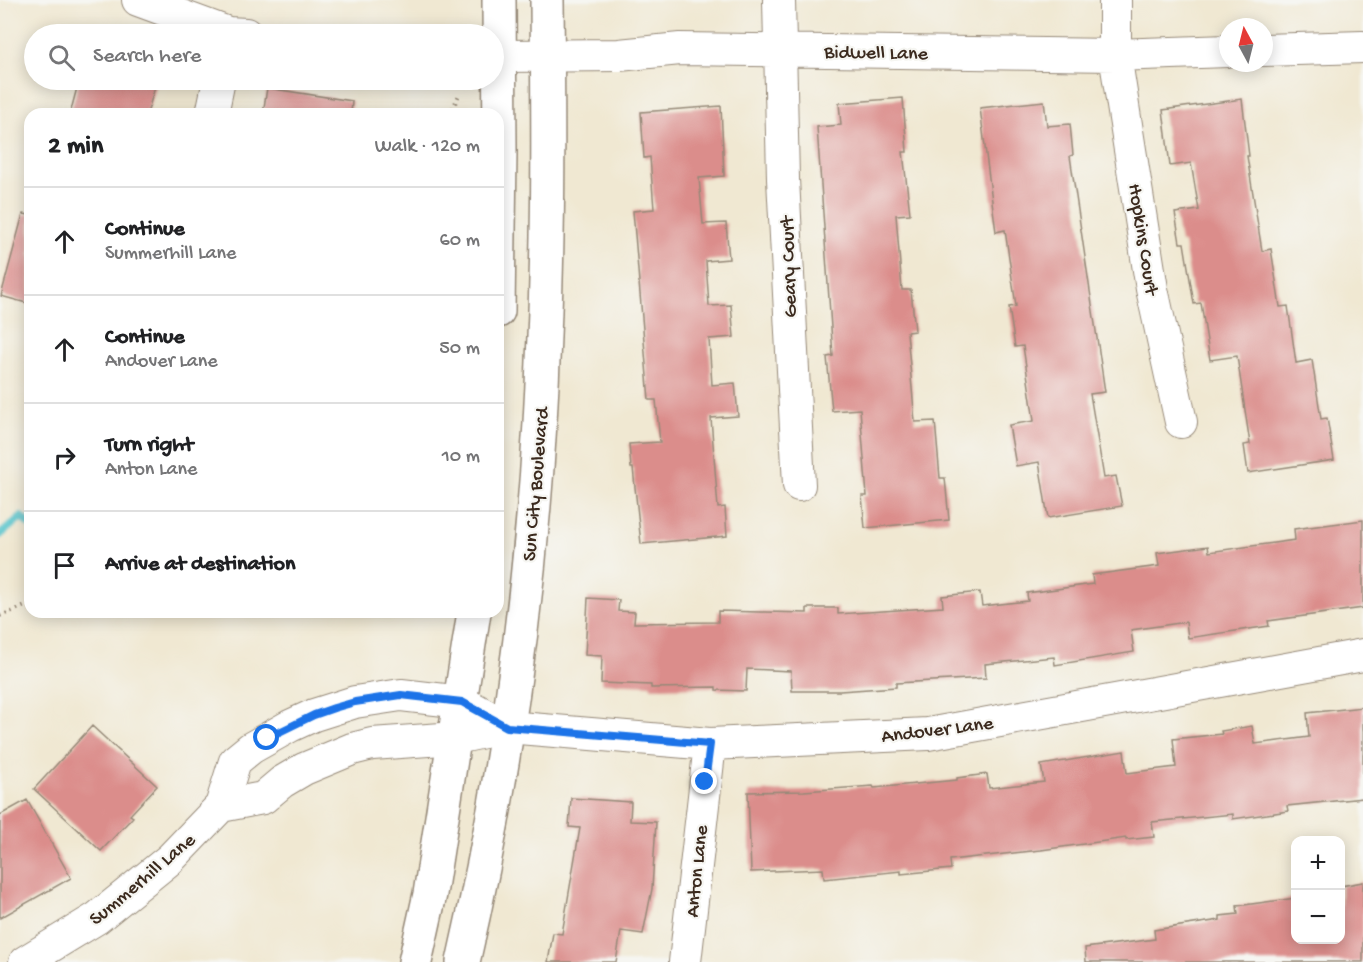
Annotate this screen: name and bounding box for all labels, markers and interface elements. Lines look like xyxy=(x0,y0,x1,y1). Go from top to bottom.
north arrow xyxy=(1219,18,1273,72)
search box xyxy=(24,24,504,90)
icon: search xyxy=(45,41,78,74)
street label: Bidwell Lane xyxy=(823,42,929,67)
text: Search here xyxy=(93,44,201,70)
text: 2 min xyxy=(48,132,103,163)
text: Walk · 120 m xyxy=(375,136,480,159)
street label: Hopkins Court xyxy=(1121,182,1162,299)
street label: Geary Court xyxy=(777,214,804,318)
text: Continue xyxy=(105,217,185,243)
icon: ahead xyxy=(48,225,81,258)
text: 60 m xyxy=(440,230,480,253)
text: Summerhill Lane xyxy=(105,243,236,266)
text: Continue xyxy=(105,325,185,351)
icon: ahead xyxy=(48,333,81,366)
text: 50 m xyxy=(439,338,480,361)
text: Andover Lane xyxy=(105,351,218,374)
street label: Sun City Boulevard xyxy=(519,404,556,562)
text: Turn right xyxy=(105,433,193,459)
icon: right xyxy=(48,441,81,474)
text: 10 m xyxy=(442,446,480,469)
text: Anton Lane xyxy=(105,459,197,482)
icon: arrive xyxy=(48,549,81,582)
text: Arrive at destination xyxy=(105,552,295,578)
street label: Andover Lane xyxy=(880,713,995,750)
route start xyxy=(253,724,279,750)
route end xyxy=(691,768,717,794)
street label: Anton Lane xyxy=(682,824,715,918)
street label: Summerhill Lane xyxy=(86,829,201,932)
map controls xyxy=(1291,836,1345,944)
button: + xyxy=(1291,836,1345,890)
button: − xyxy=(1291,890,1345,944)

